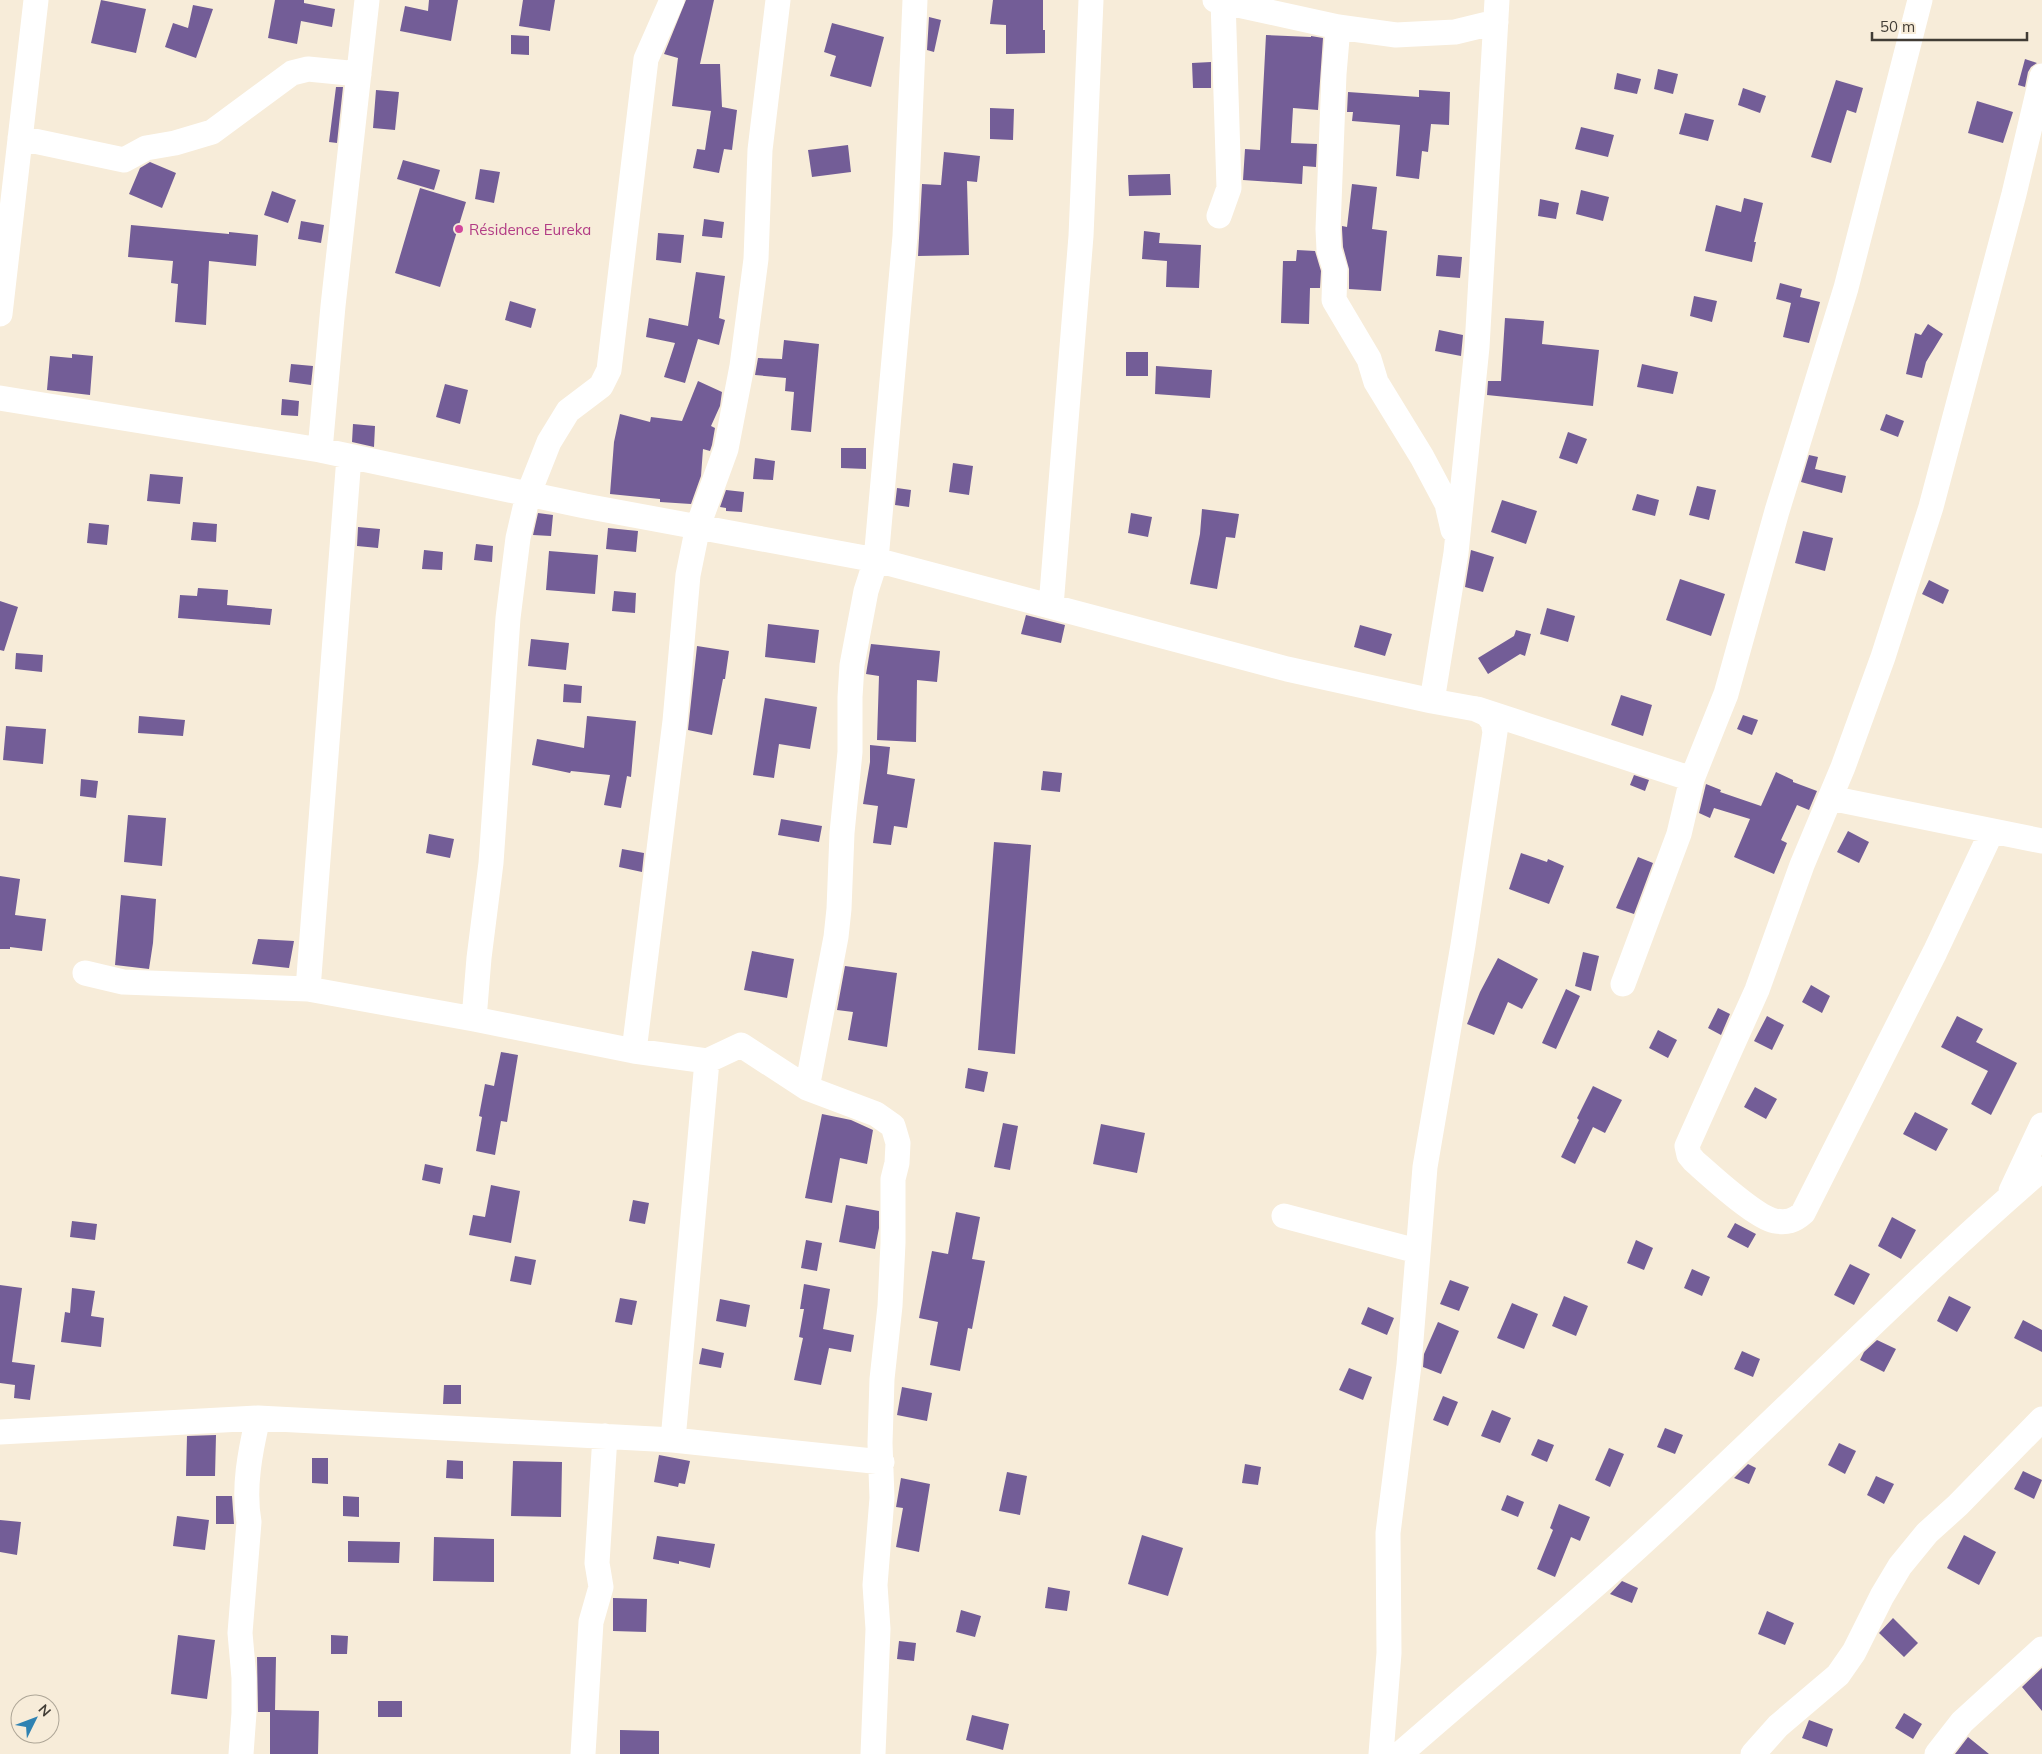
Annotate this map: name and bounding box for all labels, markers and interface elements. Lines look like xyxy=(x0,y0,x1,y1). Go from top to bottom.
scale bar xyxy=(1872,10,2027,42)
text: 50 m xyxy=(1880,17,1915,36)
place label: Résidence Eureka xyxy=(469,220,591,239)
marker: Résidence Eureka xyxy=(453,223,465,235)
north arrow xyxy=(10,1694,60,1744)
text: N xyxy=(34,1700,55,1720)

